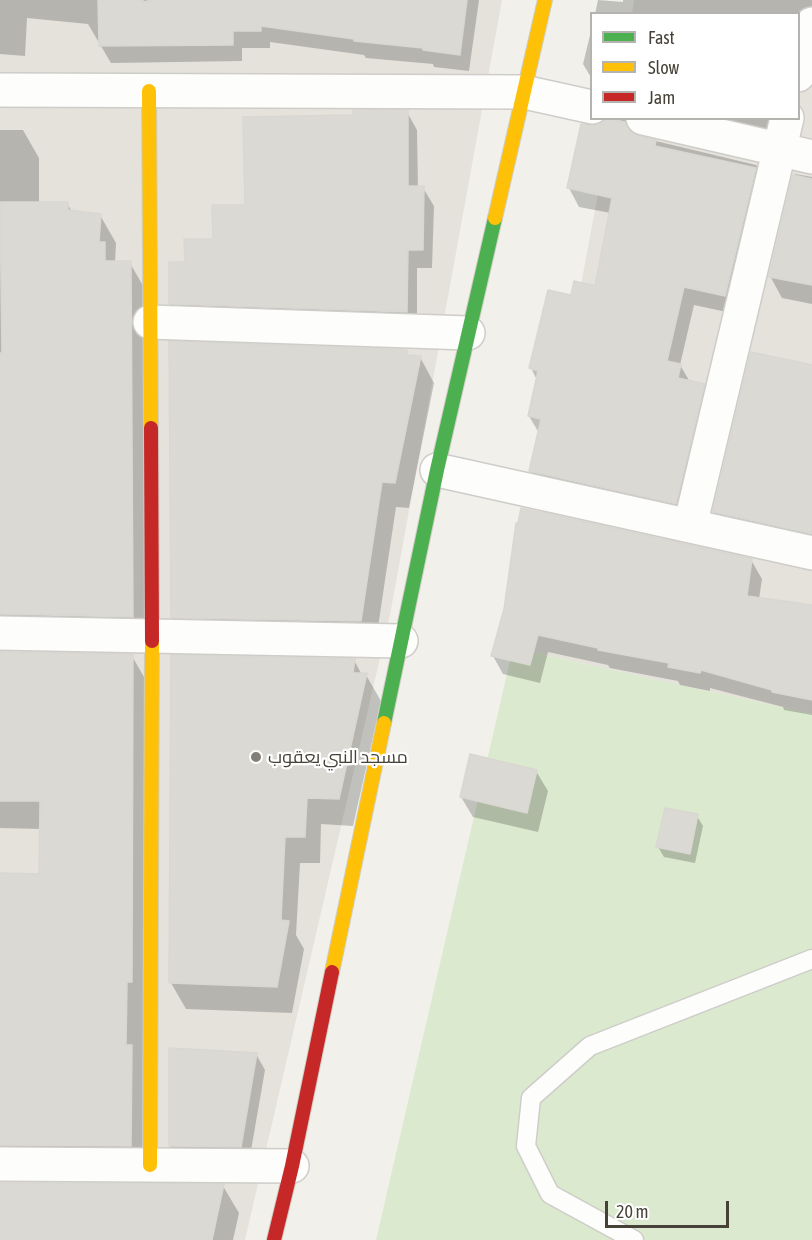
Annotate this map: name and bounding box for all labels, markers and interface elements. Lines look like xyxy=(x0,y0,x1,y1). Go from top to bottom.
legend xyxy=(590,12,800,120)
text: Fast xyxy=(648,27,675,48)
text: Slow xyxy=(648,57,679,78)
text: Jam xyxy=(648,87,675,108)
place label: مسجد النبي يعقوب xyxy=(268,746,408,768)
marker: مسجد النبي يعقوب xyxy=(249,750,263,764)
scale bar xyxy=(608,1189,732,1227)
text: 20 m xyxy=(616,1201,648,1222)

